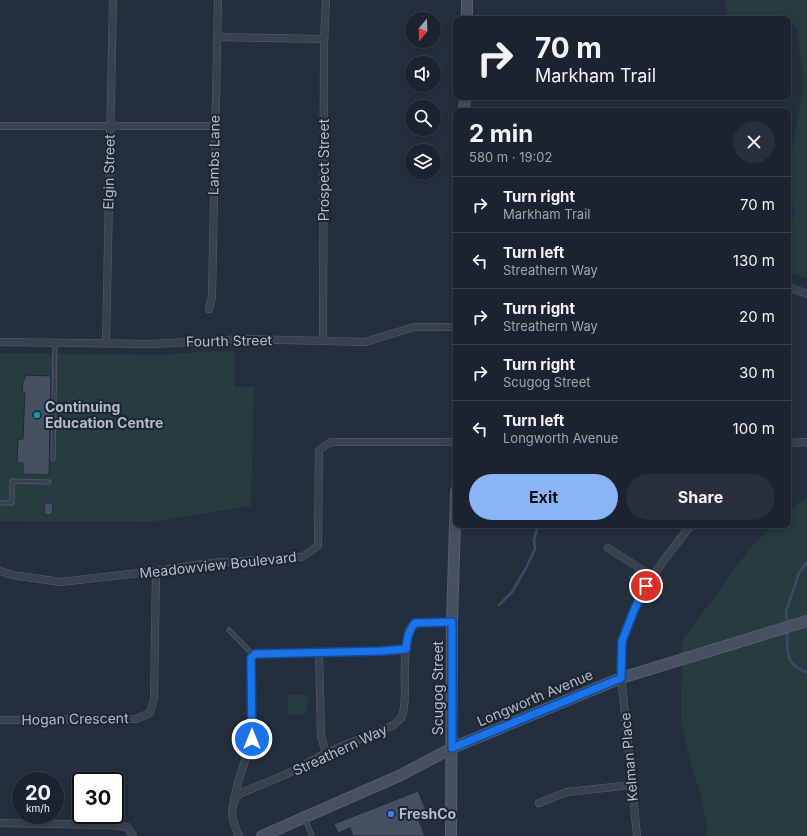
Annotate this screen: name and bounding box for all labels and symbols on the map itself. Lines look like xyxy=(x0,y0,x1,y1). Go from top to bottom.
north arrow xyxy=(405,12,441,48)
street label: Lambs Lane xyxy=(204,115,223,195)
street label: Prospect Street xyxy=(315,118,332,221)
street label: Elgin Street xyxy=(99,134,118,210)
street label: Fourth Street xyxy=(186,331,273,350)
place label: Continuing Education Centre xyxy=(45,398,163,431)
marker: Continuing Education Centre xyxy=(32,410,42,420)
street label: Meadowview Boulevard xyxy=(139,548,297,581)
pin xyxy=(629,569,663,603)
street label: Scugog Street xyxy=(429,640,446,735)
street label: Longworth Avenue xyxy=(474,665,595,730)
street label: Hogan Crescent xyxy=(21,709,129,728)
street label: Kelman Place xyxy=(616,712,641,802)
position arrow xyxy=(231,718,273,760)
street label: Streathern Way xyxy=(290,720,390,779)
speed limit sign: 30 xyxy=(72,772,124,824)
place label: FreshCo xyxy=(399,805,457,822)
marker: FreshCo xyxy=(386,809,396,819)

